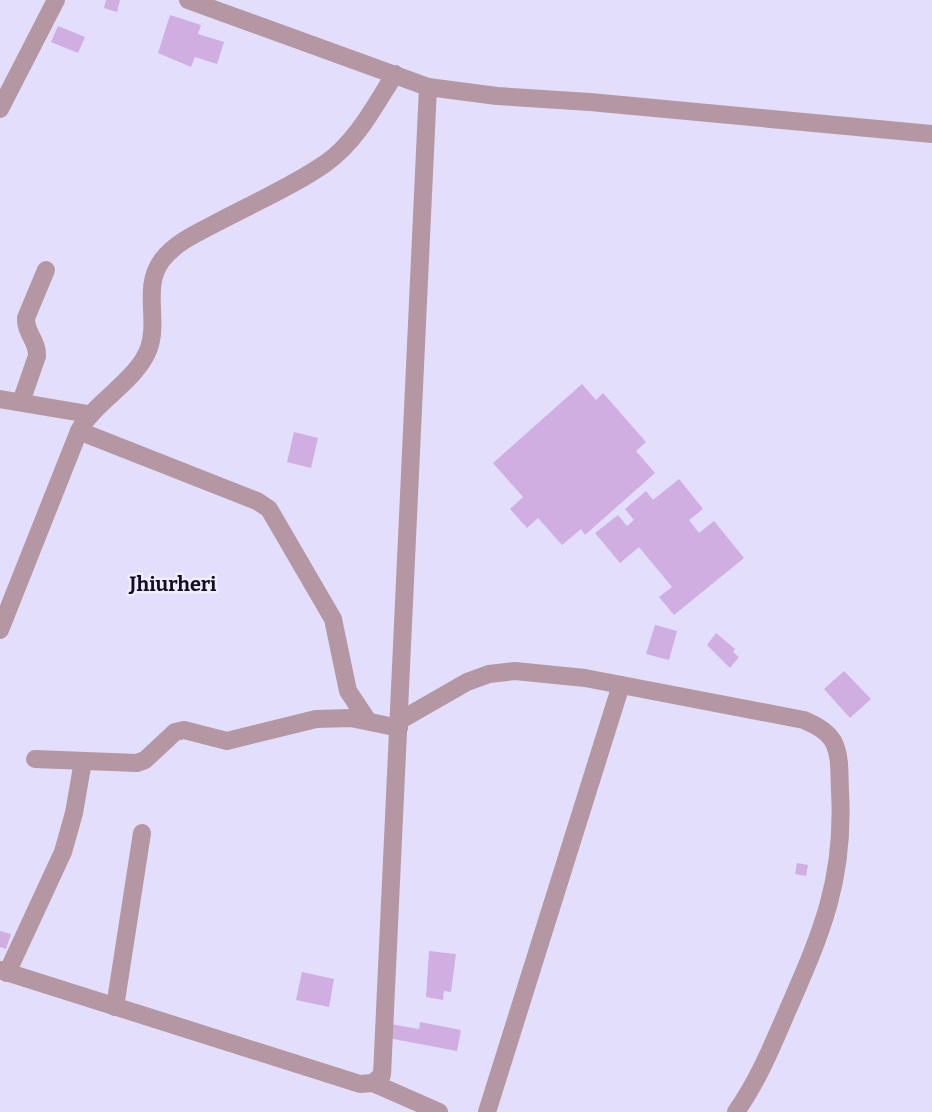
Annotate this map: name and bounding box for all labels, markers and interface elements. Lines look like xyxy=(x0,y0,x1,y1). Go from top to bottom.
district label: Jhiurheri xyxy=(129,572,217,596)

